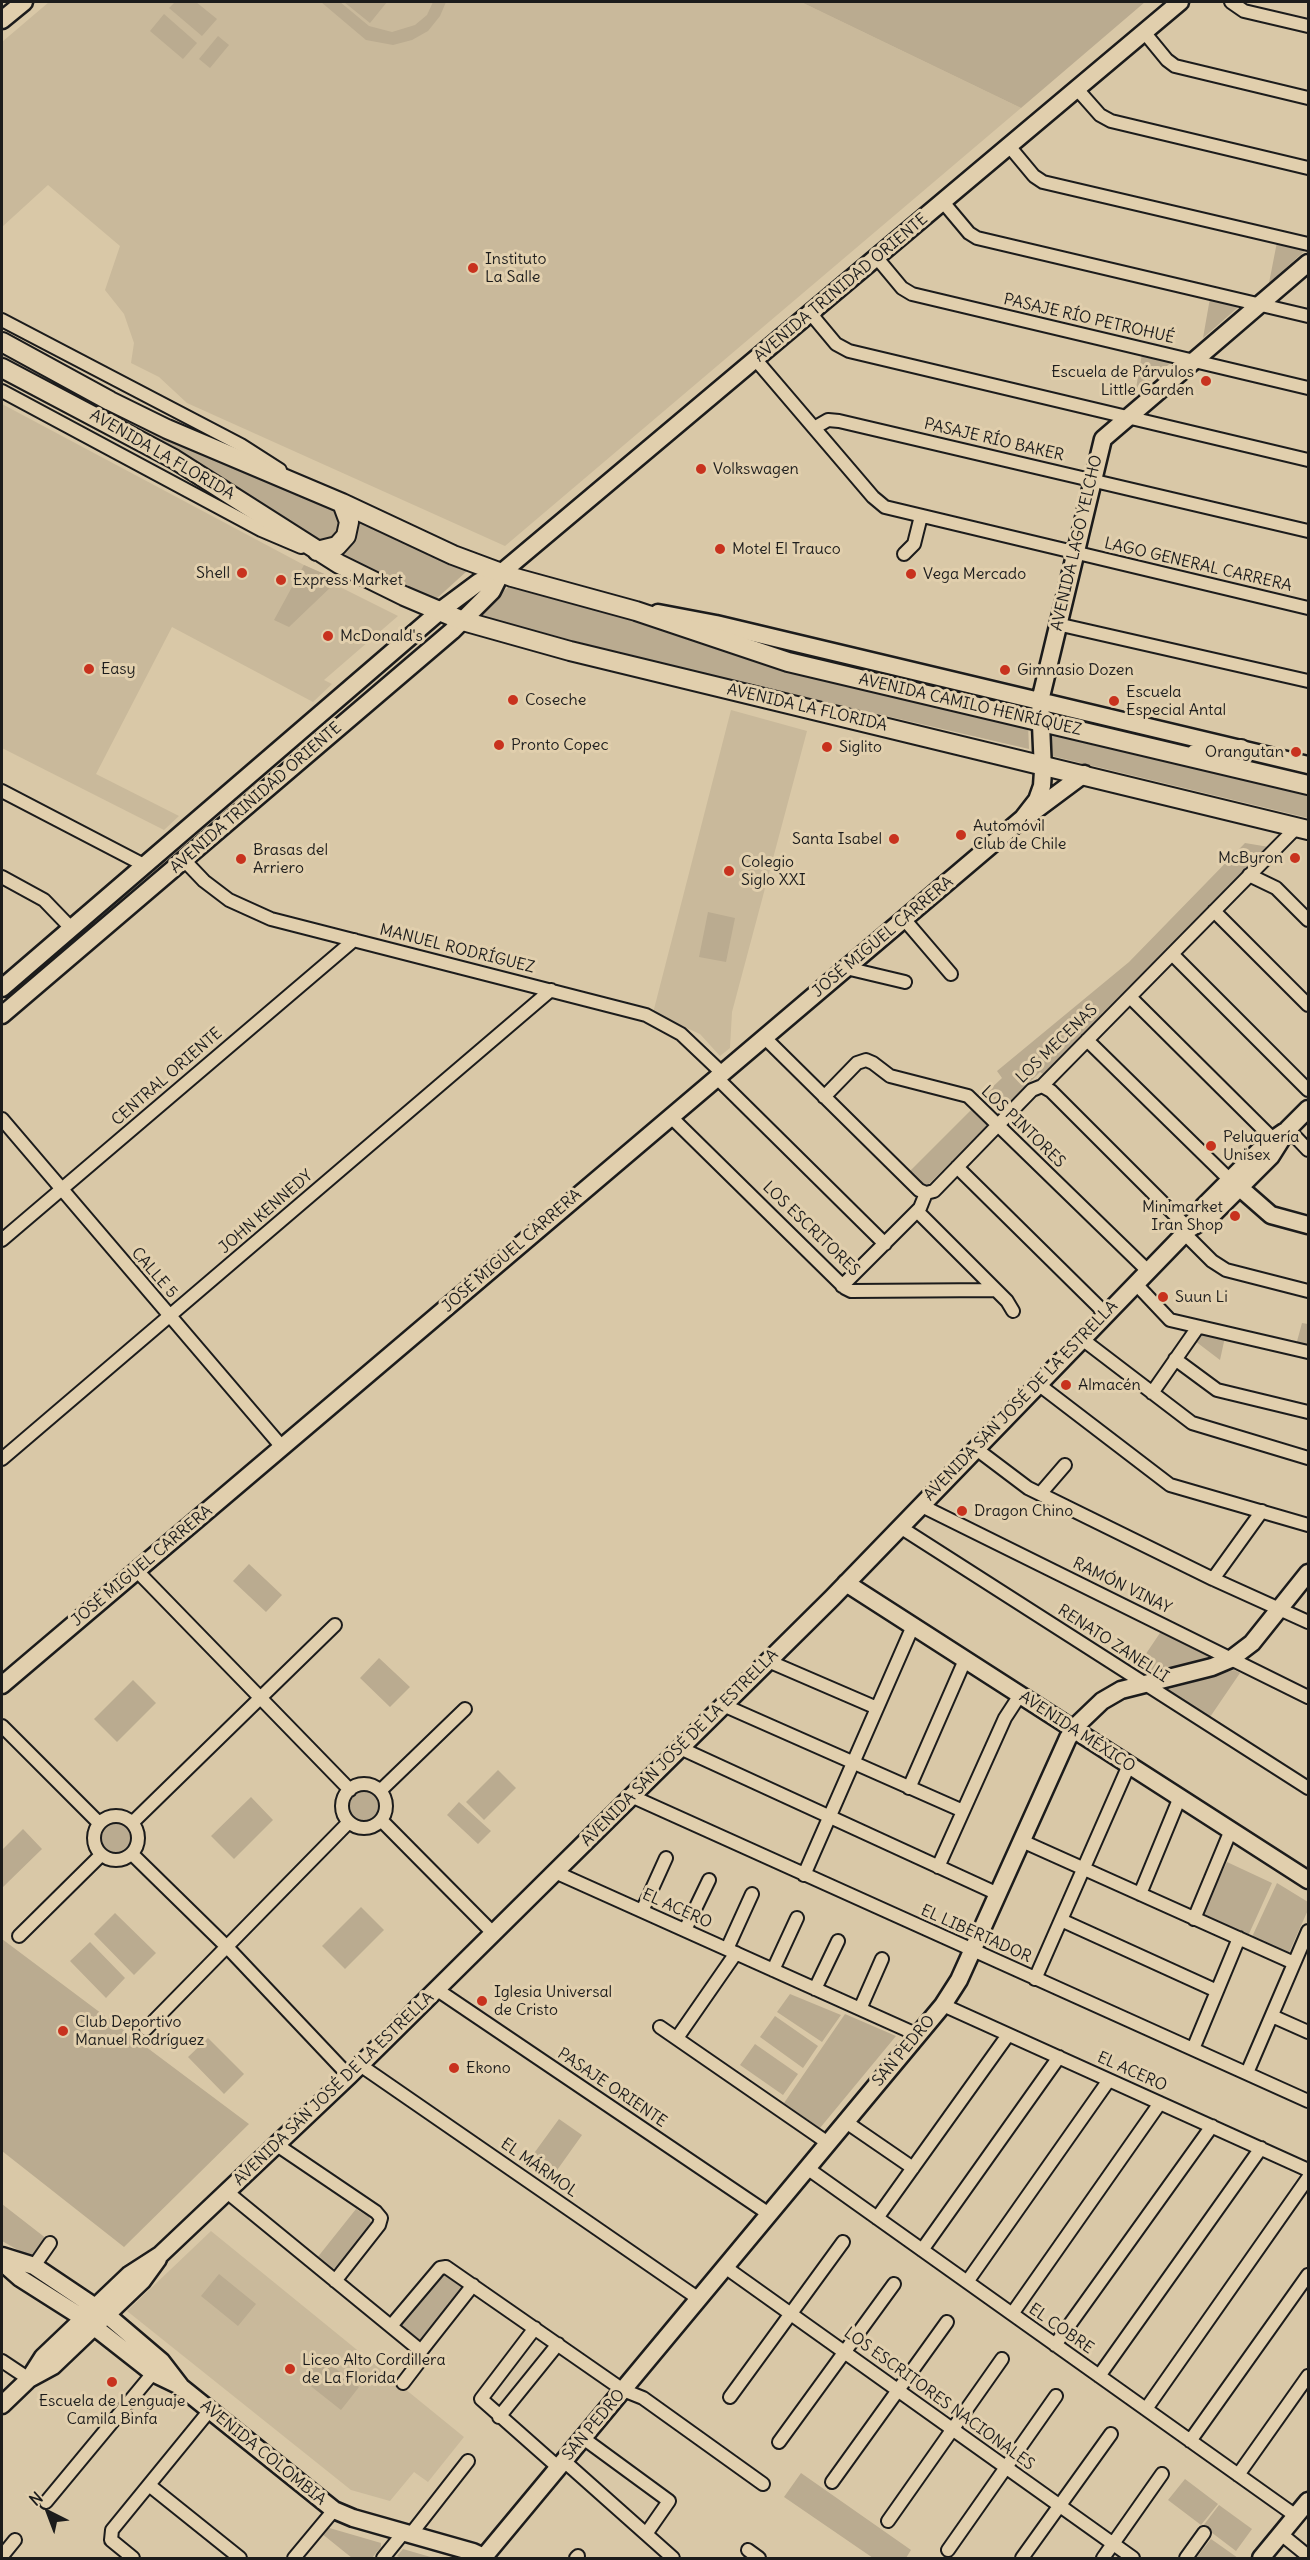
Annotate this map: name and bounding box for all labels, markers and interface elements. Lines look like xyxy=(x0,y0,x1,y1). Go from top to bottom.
street label: AVENIDA TRINIDAD ORIENTE xyxy=(750,210,932,366)
place label: Instituto La Salle xyxy=(485,249,547,287)
marker: Instituto La Salle xyxy=(466,261,480,275)
street label: PASAJE RÍO PETROHUÉ xyxy=(1002,290,1176,348)
place label: Escuela de Párvulos Little Garden xyxy=(1051,362,1194,400)
marker: Escuela de Párvulos Little Garden xyxy=(1199,374,1213,388)
street label: AVENIDA LA FLORIDA xyxy=(86,406,238,504)
street label: PASAJE RÍO BAKER xyxy=(922,415,1066,465)
street label: AVENIDA LAGO YELCHO xyxy=(1047,453,1107,633)
place label: Volkswagen xyxy=(713,459,799,479)
marker: Volkswagen xyxy=(694,462,708,476)
street label: LAGO GENERAL CARRERA xyxy=(1102,534,1294,596)
place label: Motel El Trauco xyxy=(732,539,841,559)
marker: Motel El Trauco xyxy=(713,542,727,556)
place label: Shell xyxy=(196,563,230,583)
place label: Vega Mercado xyxy=(923,564,1026,584)
marker: Shell xyxy=(235,566,249,580)
marker: Vega Mercado xyxy=(904,567,918,581)
place label: Express Market xyxy=(293,570,403,590)
marker: Express Market xyxy=(274,573,288,587)
place label: McDonald's xyxy=(340,626,423,646)
marker: McDonald's xyxy=(321,629,335,643)
place label: Easy xyxy=(101,659,136,679)
place label: Gimnasio Dozen xyxy=(1017,660,1134,680)
marker: Easy xyxy=(82,662,96,676)
marker: Gimnasio Dozen xyxy=(998,663,1012,677)
street label: AVENIDA CAMILO HENRÍQUEZ xyxy=(857,670,1083,740)
street label: AVENIDA LA FLORIDA xyxy=(725,680,889,736)
place label: Escuela Especial Antal xyxy=(1126,682,1226,720)
place label: Coseche xyxy=(525,690,586,710)
marker: Coseche xyxy=(506,693,520,707)
marker: Escuela Especial Antal xyxy=(1107,694,1121,708)
street label: AVENIDA TRINIDAD ORIENTE xyxy=(166,718,346,878)
place label: Pronto Copec xyxy=(511,735,609,755)
place label: Siglito xyxy=(839,737,882,757)
marker: Pronto Copec xyxy=(492,738,506,752)
marker: Siglito xyxy=(820,740,834,754)
place label: Orangutan xyxy=(1205,742,1284,762)
marker: Orangutan xyxy=(1289,745,1303,759)
place label: Automóvil Club de Chile xyxy=(973,816,1066,854)
marker: Automóvil Club de Chile xyxy=(954,828,968,842)
place label: Santa Isabel xyxy=(792,829,882,849)
marker: Santa Isabel xyxy=(887,832,901,846)
place label: Brasas del Arriero xyxy=(253,840,328,878)
place label: McByron xyxy=(1218,848,1283,868)
marker: McByron xyxy=(1288,851,1302,865)
marker: Brasas del Arriero xyxy=(234,852,248,866)
place label: Colegio Siglo XXI xyxy=(741,852,806,890)
marker: Colegio Siglo XXI xyxy=(722,864,736,878)
street label: JOSÉ MIGUEL CARRERA xyxy=(809,872,957,1002)
street label: MANUEL RODRÍGUEZ xyxy=(378,920,536,978)
street label: LOS MECENAS xyxy=(1012,1001,1102,1087)
street label: CENTRAL ORIENTE xyxy=(108,1024,226,1130)
street label: LOS PINTORES xyxy=(977,1082,1069,1172)
place label: Peluquería Unisex xyxy=(1223,1127,1299,1165)
marker: Peluquería Unisex xyxy=(1204,1139,1218,1153)
street label: JOHN KENNEDY xyxy=(215,1166,317,1258)
street label: LOS ESCRITORES xyxy=(758,1178,864,1280)
street label: JOSÉ MIGUEL CARRERA xyxy=(439,1185,585,1317)
place label: Minimarket Iran Shop xyxy=(1142,1197,1223,1235)
marker: Minimarket Iran Shop xyxy=(1228,1209,1242,1223)
street label: CALLE 5 xyxy=(127,1244,181,1302)
place label: Suun Li xyxy=(1175,1287,1228,1307)
marker: Suun Li xyxy=(1156,1290,1170,1304)
street label: AVENIDA SAN JOSÉ DE LA ESTRELLA xyxy=(920,1297,1122,1505)
place label: Almacén xyxy=(1078,1375,1141,1395)
marker: Almacén xyxy=(1059,1378,1073,1392)
street label: JOSÉ MIGUEL CARRERA xyxy=(68,1501,216,1631)
place label: Dragon Chino xyxy=(974,1501,1073,1521)
marker: Dragon Chino xyxy=(955,1504,969,1518)
street label: RAMÓN VINAY xyxy=(1070,1554,1174,1618)
street label: RENATO ZANELLI xyxy=(1054,1601,1172,1687)
street label: AVENIDA SAN JOSÉ DE LA ESTRELLA xyxy=(578,1646,782,1850)
street label: AVENIDA MÉXICO xyxy=(1015,1687,1139,1777)
street label: EL ACERO xyxy=(639,1885,715,1933)
street label: EL LIBERTADOR xyxy=(918,1901,1034,1967)
place label: Iglesia Universal de Cristo xyxy=(494,1982,612,2020)
street label: AVENIDA SAN JOSÉ DE LA ESTRELLA xyxy=(230,1988,438,2190)
marker: Iglesia Universal de Cristo xyxy=(475,1994,489,2008)
place label: Club Deportivo Manuel Rodríguez xyxy=(75,2012,204,2050)
street label: SAN PEDRO xyxy=(869,2012,939,2090)
marker: Club Deportivo Manuel Rodríguez xyxy=(56,2024,70,2038)
street label: PASAJE ORIENTE xyxy=(554,2044,670,2132)
street label: EL ACERO xyxy=(1094,2048,1170,2096)
place label: Ekono xyxy=(466,2058,511,2078)
marker: Ekono xyxy=(447,2061,461,2075)
street label: EL MÁRMOL xyxy=(497,2134,581,2202)
street label: EL COBRE xyxy=(1025,2300,1097,2358)
street label: LOS ESCRITORES NACIONALES xyxy=(840,2323,1038,2475)
place label: Liceo Alto Cordillera de La Florida xyxy=(302,2350,446,2388)
marker: Liceo Alto Cordillera de La Florida xyxy=(283,2362,297,2376)
marker: Escuela de Lenguaje Camila Binfa xyxy=(105,2375,119,2389)
street label: SAN PEDRO xyxy=(559,2386,629,2464)
place label: Escuela de Lenguaje Camila Binfa xyxy=(39,2391,185,2429)
street label: AVENIDA COLOMBIA xyxy=(196,2396,330,2510)
north arrow xyxy=(18,2482,78,2542)
text: N xyxy=(25,2487,47,2510)

